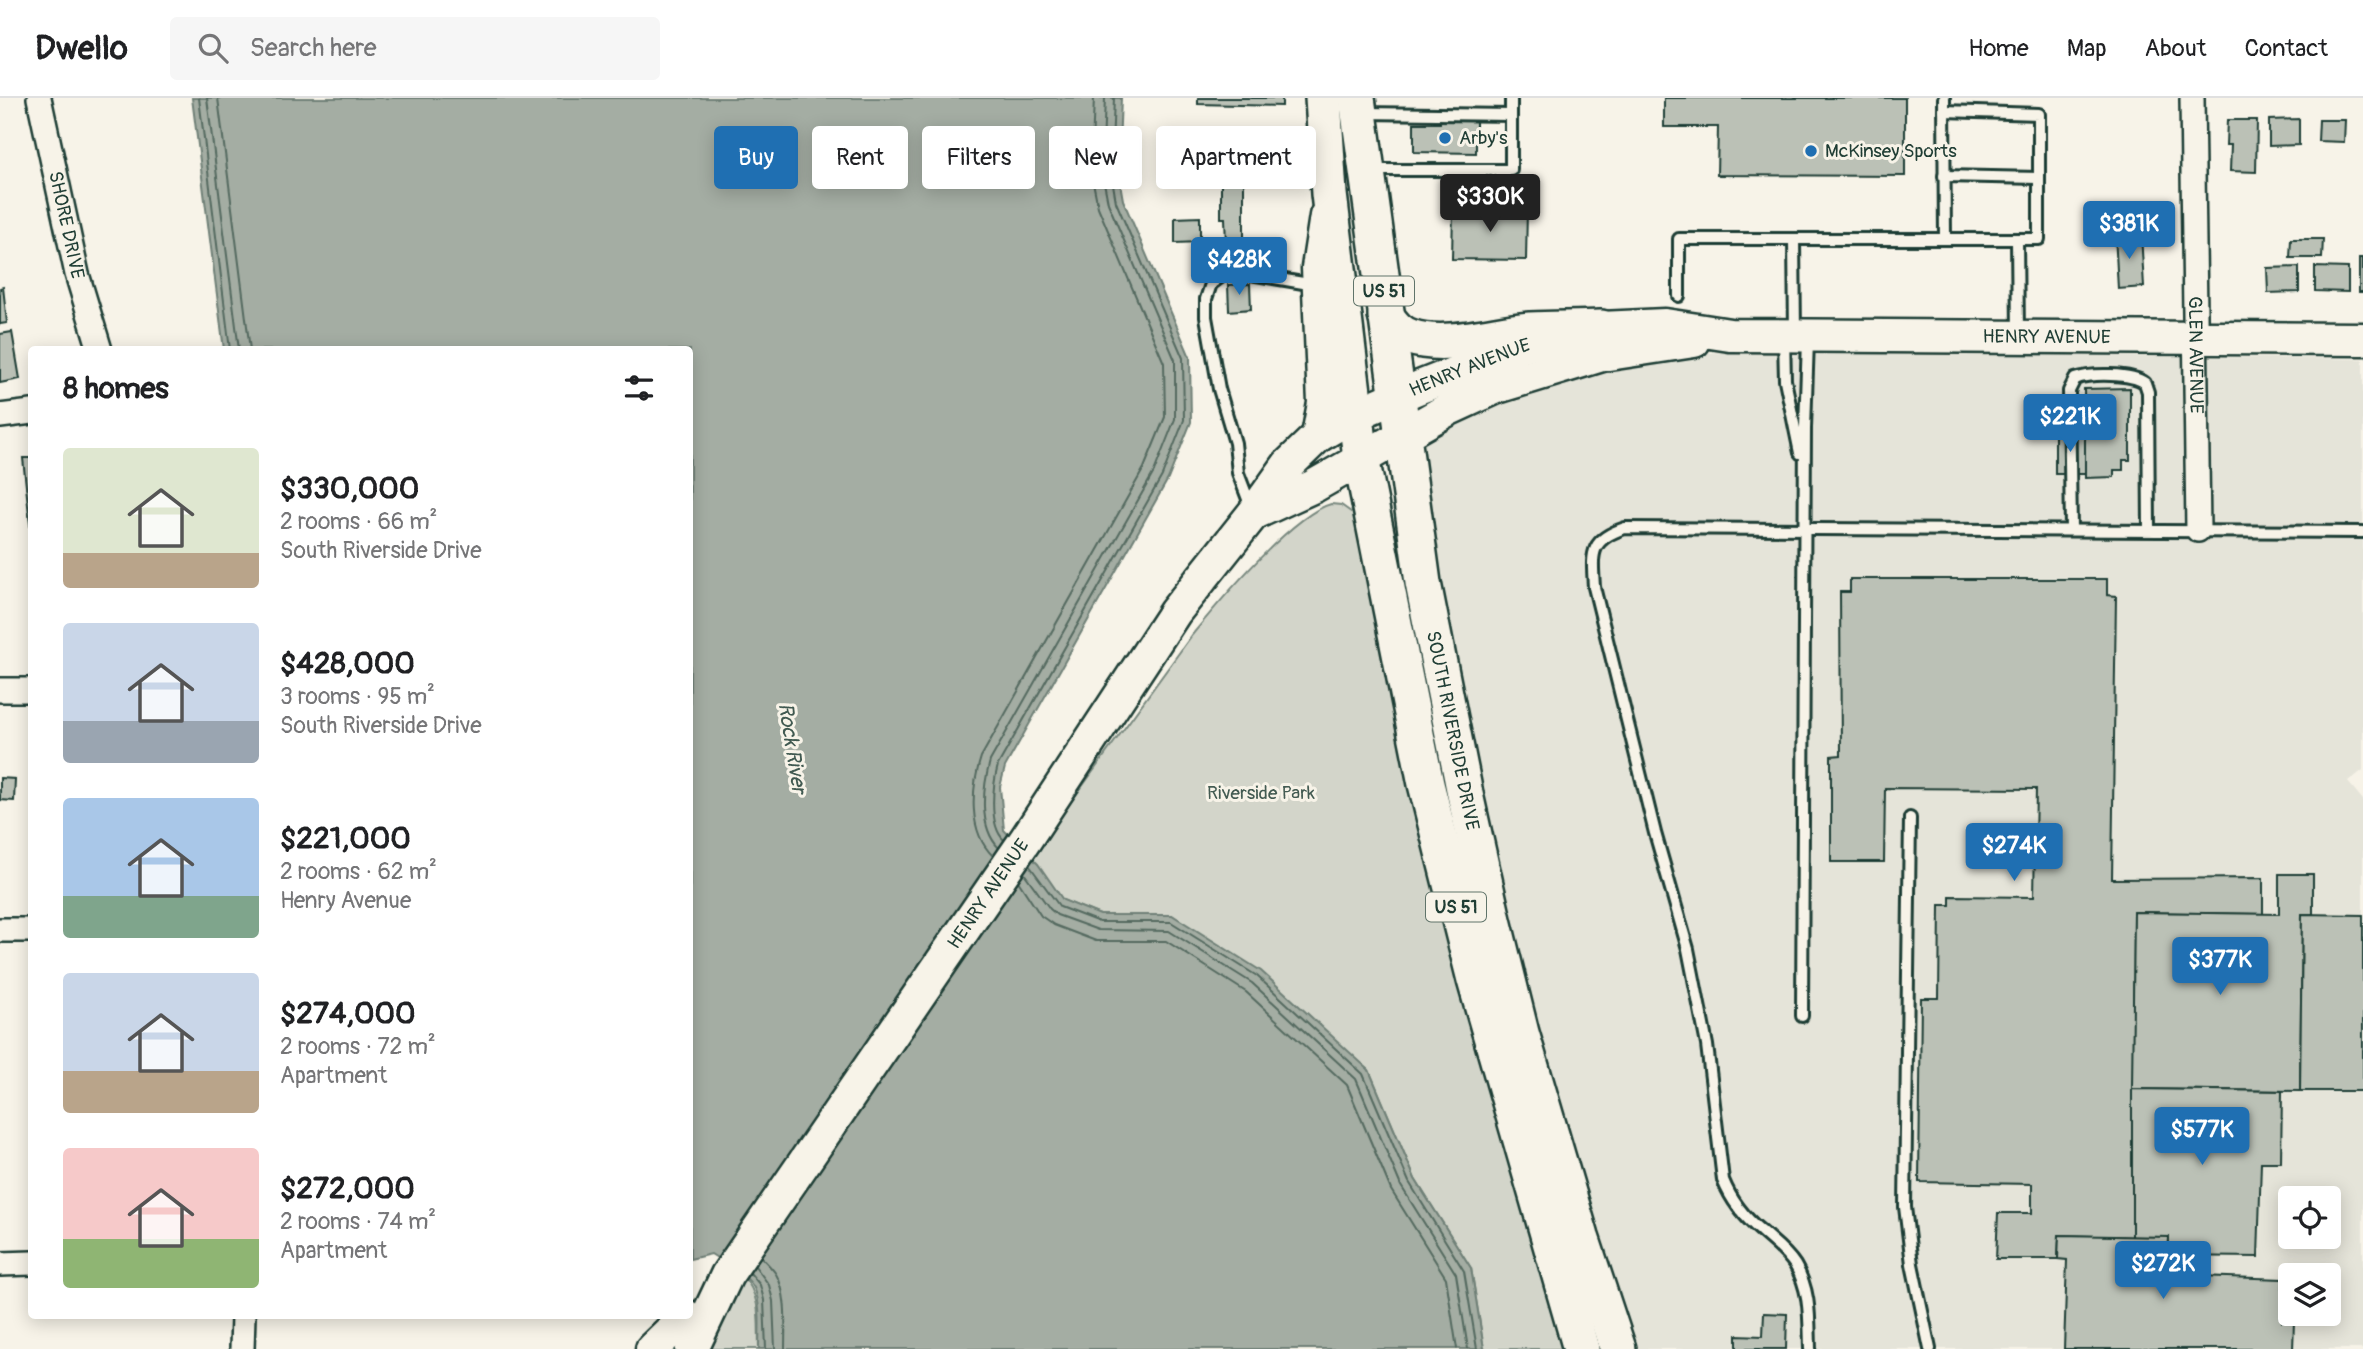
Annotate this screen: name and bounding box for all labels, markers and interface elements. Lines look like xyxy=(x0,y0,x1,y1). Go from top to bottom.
search box xyxy=(170,17,660,80)
text: Dwello xyxy=(35,28,128,69)
icon: search xyxy=(194,29,232,67)
text: Search here xyxy=(250,32,377,64)
text: Home xyxy=(1968,34,2029,63)
text: Map xyxy=(2067,34,2107,63)
text: About xyxy=(2145,34,2207,63)
text: Contact xyxy=(2245,34,2328,63)
chip: Buy xyxy=(714,126,798,189)
chip: Rent xyxy=(812,126,908,189)
chip: Filters xyxy=(922,126,1035,189)
chip: New xyxy=(1049,126,1142,189)
chip: Apartment xyxy=(1156,126,1316,189)
place label: Arby's xyxy=(1459,126,1508,150)
marker: Arby's xyxy=(1437,130,1453,146)
place label: McKinsey Sports xyxy=(1825,139,1957,163)
marker: McKinsey Sports xyxy=(1803,143,1819,159)
street label: SHORE DRIVE xyxy=(43,169,90,281)
pin: $330K xyxy=(1441,174,1539,234)
text: $330K xyxy=(1456,182,1524,211)
pin: $381K xyxy=(2080,202,2178,261)
text: $381K xyxy=(2099,209,2159,238)
pin: $428K xyxy=(1190,238,1288,297)
text: $428K xyxy=(1207,245,1271,274)
road number: US 51 xyxy=(1354,276,1414,306)
street label: GLEN AVENUE xyxy=(2183,296,2208,414)
street label: HENRY AVENUE xyxy=(1982,325,2111,349)
street label: HENRY AVENUE xyxy=(1405,333,1533,402)
icon: filters xyxy=(620,369,658,407)
text: 8 homes xyxy=(63,370,169,407)
pin: $221K xyxy=(2021,394,2119,454)
text: $221K xyxy=(2039,402,2101,431)
text: $330,000 xyxy=(280,470,419,507)
icon: home xyxy=(119,476,203,560)
text: 2 rooms · 66 m² xyxy=(280,507,437,536)
text: South Riverside Drive xyxy=(280,536,482,565)
street label: SOUTH RIVERSIDE DRIVE xyxy=(1421,629,1485,833)
text: $428,000 xyxy=(280,645,415,682)
icon: home xyxy=(119,651,203,735)
text: 3 rooms · 95 m² xyxy=(280,682,435,711)
water label: Rock River xyxy=(772,701,813,798)
text: South Riverside Drive xyxy=(280,711,482,740)
park label: Riverside Park xyxy=(1207,781,1315,805)
text: $221,000 xyxy=(280,820,411,857)
pin: $274K xyxy=(1965,824,2063,883)
icon: home xyxy=(119,826,203,910)
text: $274K xyxy=(1982,831,2046,860)
street label: HENRY AVENUE xyxy=(942,834,1035,954)
text: 2 rooms · 62 m² xyxy=(280,857,437,886)
text: Henry Avenue xyxy=(280,886,411,915)
road number: US 51 xyxy=(1426,892,1486,922)
pin: $377K xyxy=(2171,937,2269,997)
text: $377K xyxy=(2188,945,2252,974)
text: $274,000 xyxy=(280,995,415,1032)
icon: home xyxy=(119,1001,203,1085)
text: 2 rooms · 72 m² xyxy=(280,1032,436,1061)
text: Apartment xyxy=(280,1061,387,1090)
pin: $577K xyxy=(2153,1108,2251,1167)
text: $577K xyxy=(2170,1115,2234,1144)
text: $272,000 xyxy=(280,1170,415,1207)
icon: home xyxy=(119,1176,203,1260)
map controls xyxy=(2278,1186,2341,1326)
button: locate xyxy=(2278,1186,2341,1249)
text: 2 rooms · 74 m² xyxy=(280,1207,436,1236)
text: Apartment xyxy=(280,1236,387,1265)
pin: $272K xyxy=(2114,1242,2212,1301)
text: $272K xyxy=(2131,1249,2195,1278)
button: layers xyxy=(2278,1263,2341,1326)

